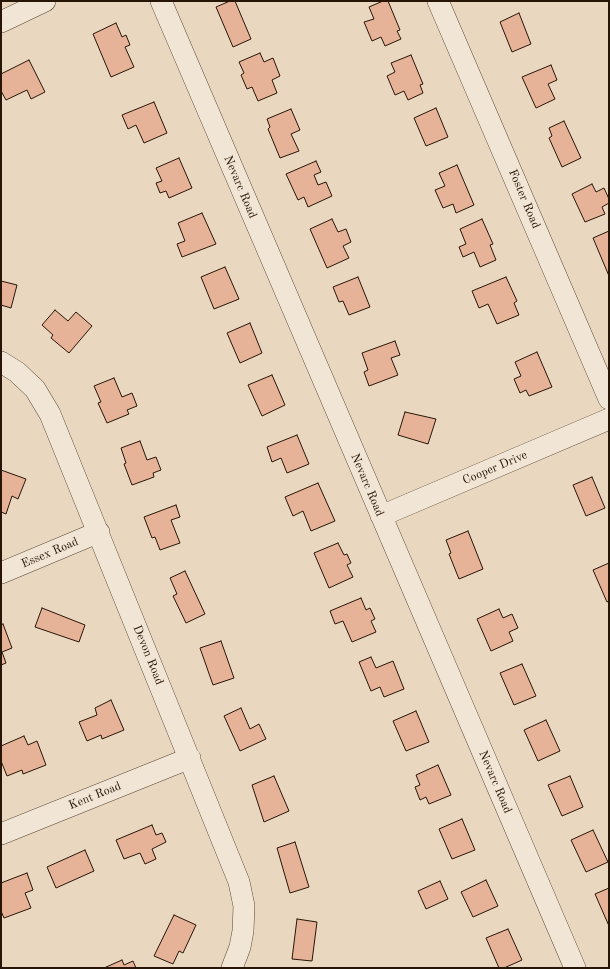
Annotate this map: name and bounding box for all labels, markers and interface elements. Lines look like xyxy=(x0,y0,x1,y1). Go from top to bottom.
street label: Nevarc Road xyxy=(220,153,260,221)
street label: Foster Road xyxy=(505,167,543,231)
street label: Cooper Drive xyxy=(461,448,529,488)
street label: Nevarc Road xyxy=(347,451,387,519)
street label: Essex Road xyxy=(19,535,81,571)
street label: Devon Road xyxy=(129,623,167,687)
street label: Nevarc Road xyxy=(475,748,515,816)
street label: Kent Road xyxy=(67,779,123,813)

